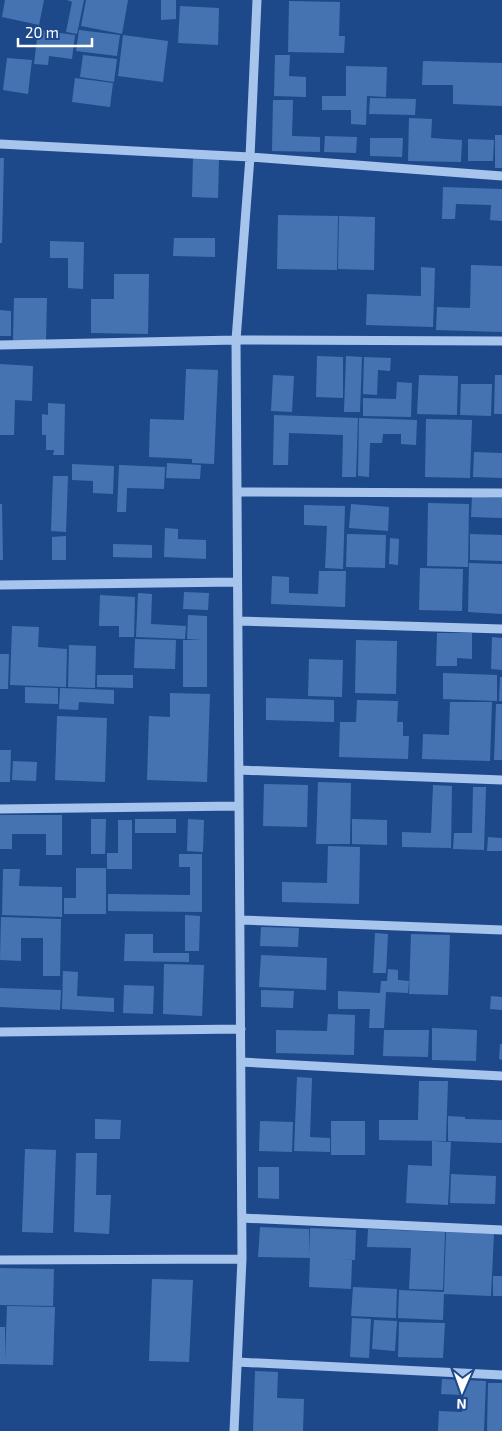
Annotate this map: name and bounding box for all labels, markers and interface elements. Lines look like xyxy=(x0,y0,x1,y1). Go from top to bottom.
scale bar xyxy=(18,15,91,47)
text: 20 m xyxy=(25,23,59,41)
north arrow xyxy=(437,1366,487,1416)
text: N xyxy=(456,1396,467,1413)

